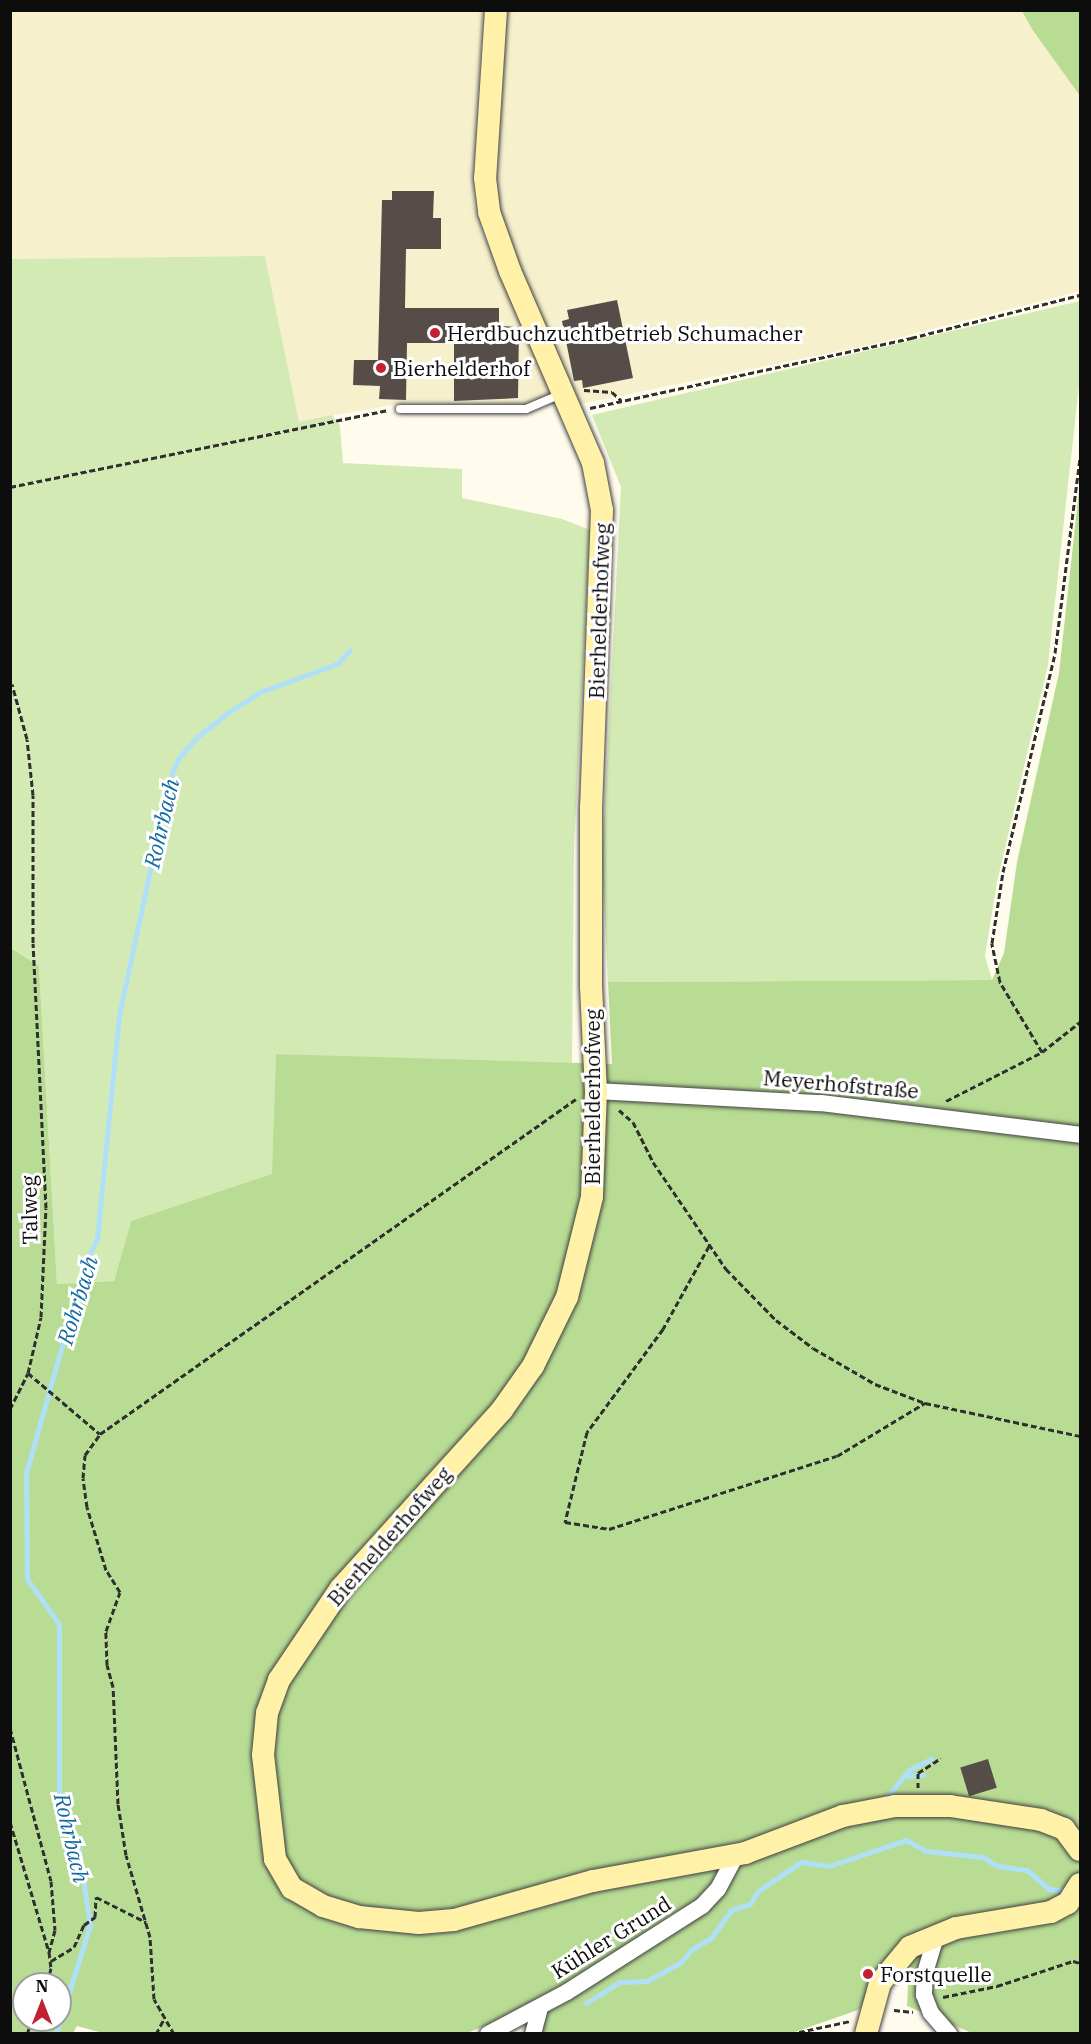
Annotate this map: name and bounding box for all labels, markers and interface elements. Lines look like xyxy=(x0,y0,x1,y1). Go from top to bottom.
place label: Herdbuchzuchtbetrieb Schumacher xyxy=(447,320,803,346)
marker: Herdbuchzuchtbetrieb Schumacher xyxy=(428,326,442,340)
place label: Bierhelderhof xyxy=(393,355,530,381)
marker: Bierhelderhof xyxy=(374,361,388,375)
street label: Bierhelderhofweg xyxy=(583,523,615,699)
water label: Rohrbach xyxy=(138,776,184,870)
street label: Bierhelderhofweg xyxy=(579,1009,605,1185)
street label: Meyerhofstraße xyxy=(762,1065,920,1103)
street label: Talweg xyxy=(16,1175,42,1245)
water label: Rohrbach xyxy=(51,1253,103,1347)
street label: Bierhelderhofweg xyxy=(322,1461,456,1611)
water label: Rohrbach xyxy=(49,1791,95,1885)
street label: Kühler Grund xyxy=(547,1890,675,1984)
place label: Forstquelle xyxy=(880,1961,992,1987)
marker: Forstquelle xyxy=(861,1967,875,1981)
north arrow xyxy=(12,1972,72,2032)
text: N xyxy=(36,1976,48,1996)

